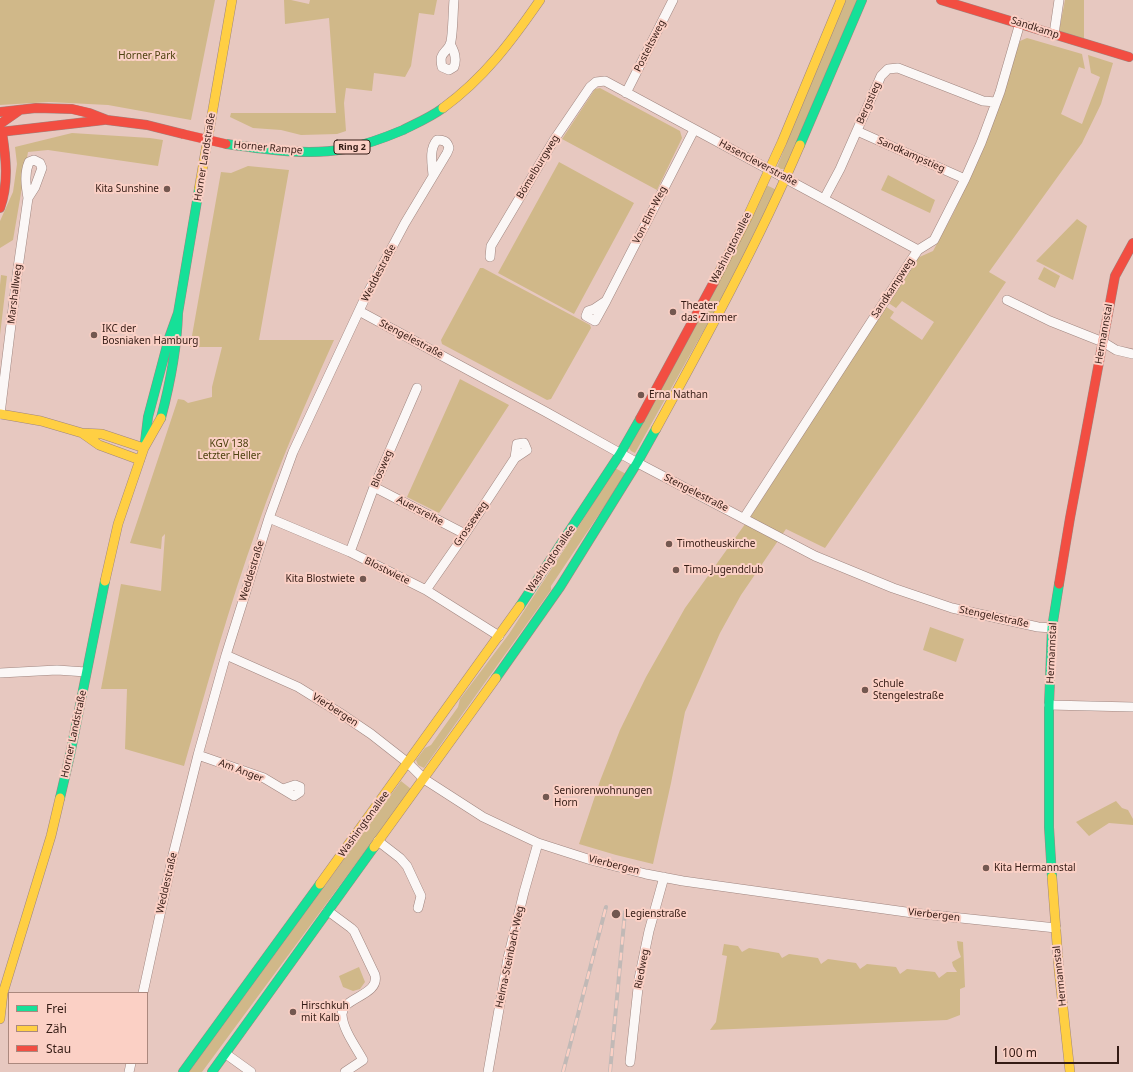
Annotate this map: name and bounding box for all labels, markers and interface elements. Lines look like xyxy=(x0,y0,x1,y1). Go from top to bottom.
street label: Sandkamp xyxy=(1009,15,1061,41)
street label: Posteltsweg xyxy=(632,18,668,74)
park label: Horner Park xyxy=(118,50,176,62)
street label: Bergstieg xyxy=(854,80,884,126)
street label: Horner Landstraße xyxy=(192,112,218,202)
street label: Bömelburgweg xyxy=(514,133,562,201)
street label: Sandkampstieg xyxy=(875,135,947,175)
street label: Hasencleverstraße xyxy=(717,137,799,189)
street label: Horner Rampe xyxy=(233,139,303,157)
road number: Ring 2 xyxy=(334,140,370,154)
place label: Kita Sunshine xyxy=(95,183,159,195)
marker: Kita Sunshine xyxy=(162,184,172,194)
street label: Von-Elm-Weg xyxy=(630,184,670,246)
street label: Washingtonallee xyxy=(708,210,754,286)
street label: Weddestraße xyxy=(359,242,399,304)
street label: Sandkampweg xyxy=(869,256,917,320)
street label: Marshallweg xyxy=(5,263,25,325)
place label: Theater das Zimmer xyxy=(681,300,737,324)
street label: Hermannstal xyxy=(1093,303,1115,365)
marker: Theater das Zimmer xyxy=(668,307,678,317)
street label: Stengelestraße xyxy=(377,317,445,361)
place label: IKC der Bosniaken Hamburg xyxy=(102,323,198,346)
marker: IKC der Bosniaken Hamburg xyxy=(89,330,99,340)
place label: Erna Nathan xyxy=(649,389,708,401)
marker: Erna Nathan xyxy=(636,390,646,400)
park label: KGV 138 Letzter Heller xyxy=(197,438,261,462)
street label: Blosweg xyxy=(369,448,395,490)
street label: Stengelestraße xyxy=(662,472,730,514)
street label: Auersreihe xyxy=(395,494,445,528)
street label: Grosseweg xyxy=(452,499,490,549)
street label: Washingtonallee xyxy=(524,523,578,595)
place label: Timotheuskirche xyxy=(677,538,755,550)
street label: Weddestraße xyxy=(237,539,267,603)
marker: Timotheuskirche xyxy=(664,539,674,549)
street label: Blostwiete xyxy=(362,555,412,587)
place label: Timo-Jugendclub xyxy=(684,564,763,576)
marker: Timo-Jugendclub xyxy=(671,565,681,575)
place label: Kita Blostwiete xyxy=(286,573,355,585)
marker: Kita Blostwiete xyxy=(358,574,368,584)
street label: Stengelestraße xyxy=(958,604,1030,630)
street label: Hermannstal xyxy=(1044,622,1060,684)
place label: Schule Stengelestraße xyxy=(873,678,944,702)
marker: Schule Stengelestraße xyxy=(860,685,870,695)
street label: Horner Landstraße xyxy=(59,689,89,779)
street label: Vierbergen xyxy=(310,691,360,729)
street label: Am Anger xyxy=(217,757,265,785)
place label: Seniorenwohnungen Horn xyxy=(554,785,652,808)
street label: Washingtonallee xyxy=(336,789,392,859)
marker: Seniorenwohnungen Horn xyxy=(541,792,551,802)
street label: Weddestraße xyxy=(154,851,180,915)
street label: Vierbergen xyxy=(587,853,641,877)
place label: Kita Hermannstal xyxy=(994,862,1076,874)
marker: Kita Hermannstal xyxy=(981,863,991,873)
street label: Helma-Steinbach-Weg xyxy=(493,905,527,1009)
street label: Vierbergen xyxy=(907,906,961,924)
marker: Legienstraße xyxy=(610,908,622,920)
place label: Legienstraße xyxy=(625,908,686,920)
street label: Hermannstal xyxy=(1051,945,1069,1007)
street label: Riedweg xyxy=(632,948,652,990)
legend xyxy=(8,992,148,1064)
text: Frei xyxy=(46,1000,67,1017)
place label: Hirschkuh mit Kalb xyxy=(301,1000,349,1024)
marker: Hirschkuh mit Kalb xyxy=(288,1007,298,1017)
text: Zäh xyxy=(46,1020,67,1037)
scale bar xyxy=(997,1038,1121,1064)
text: Stau xyxy=(46,1040,71,1057)
text: 100 m xyxy=(1002,1044,1037,1061)

